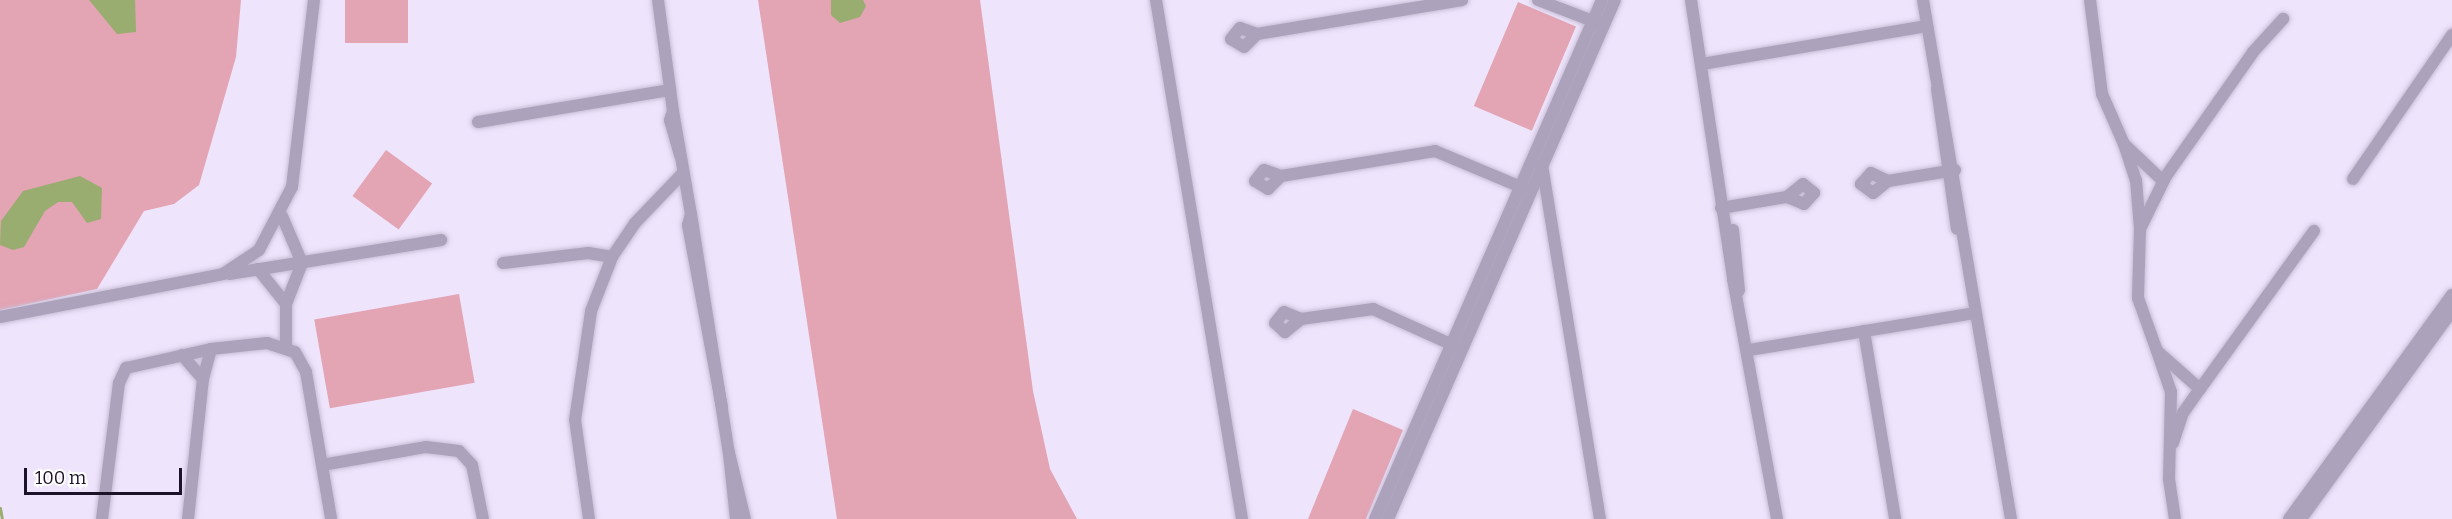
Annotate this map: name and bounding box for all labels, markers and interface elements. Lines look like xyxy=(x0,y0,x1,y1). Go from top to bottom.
scale bar xyxy=(27,456,184,494)
text: 100 m xyxy=(35,467,86,489)

